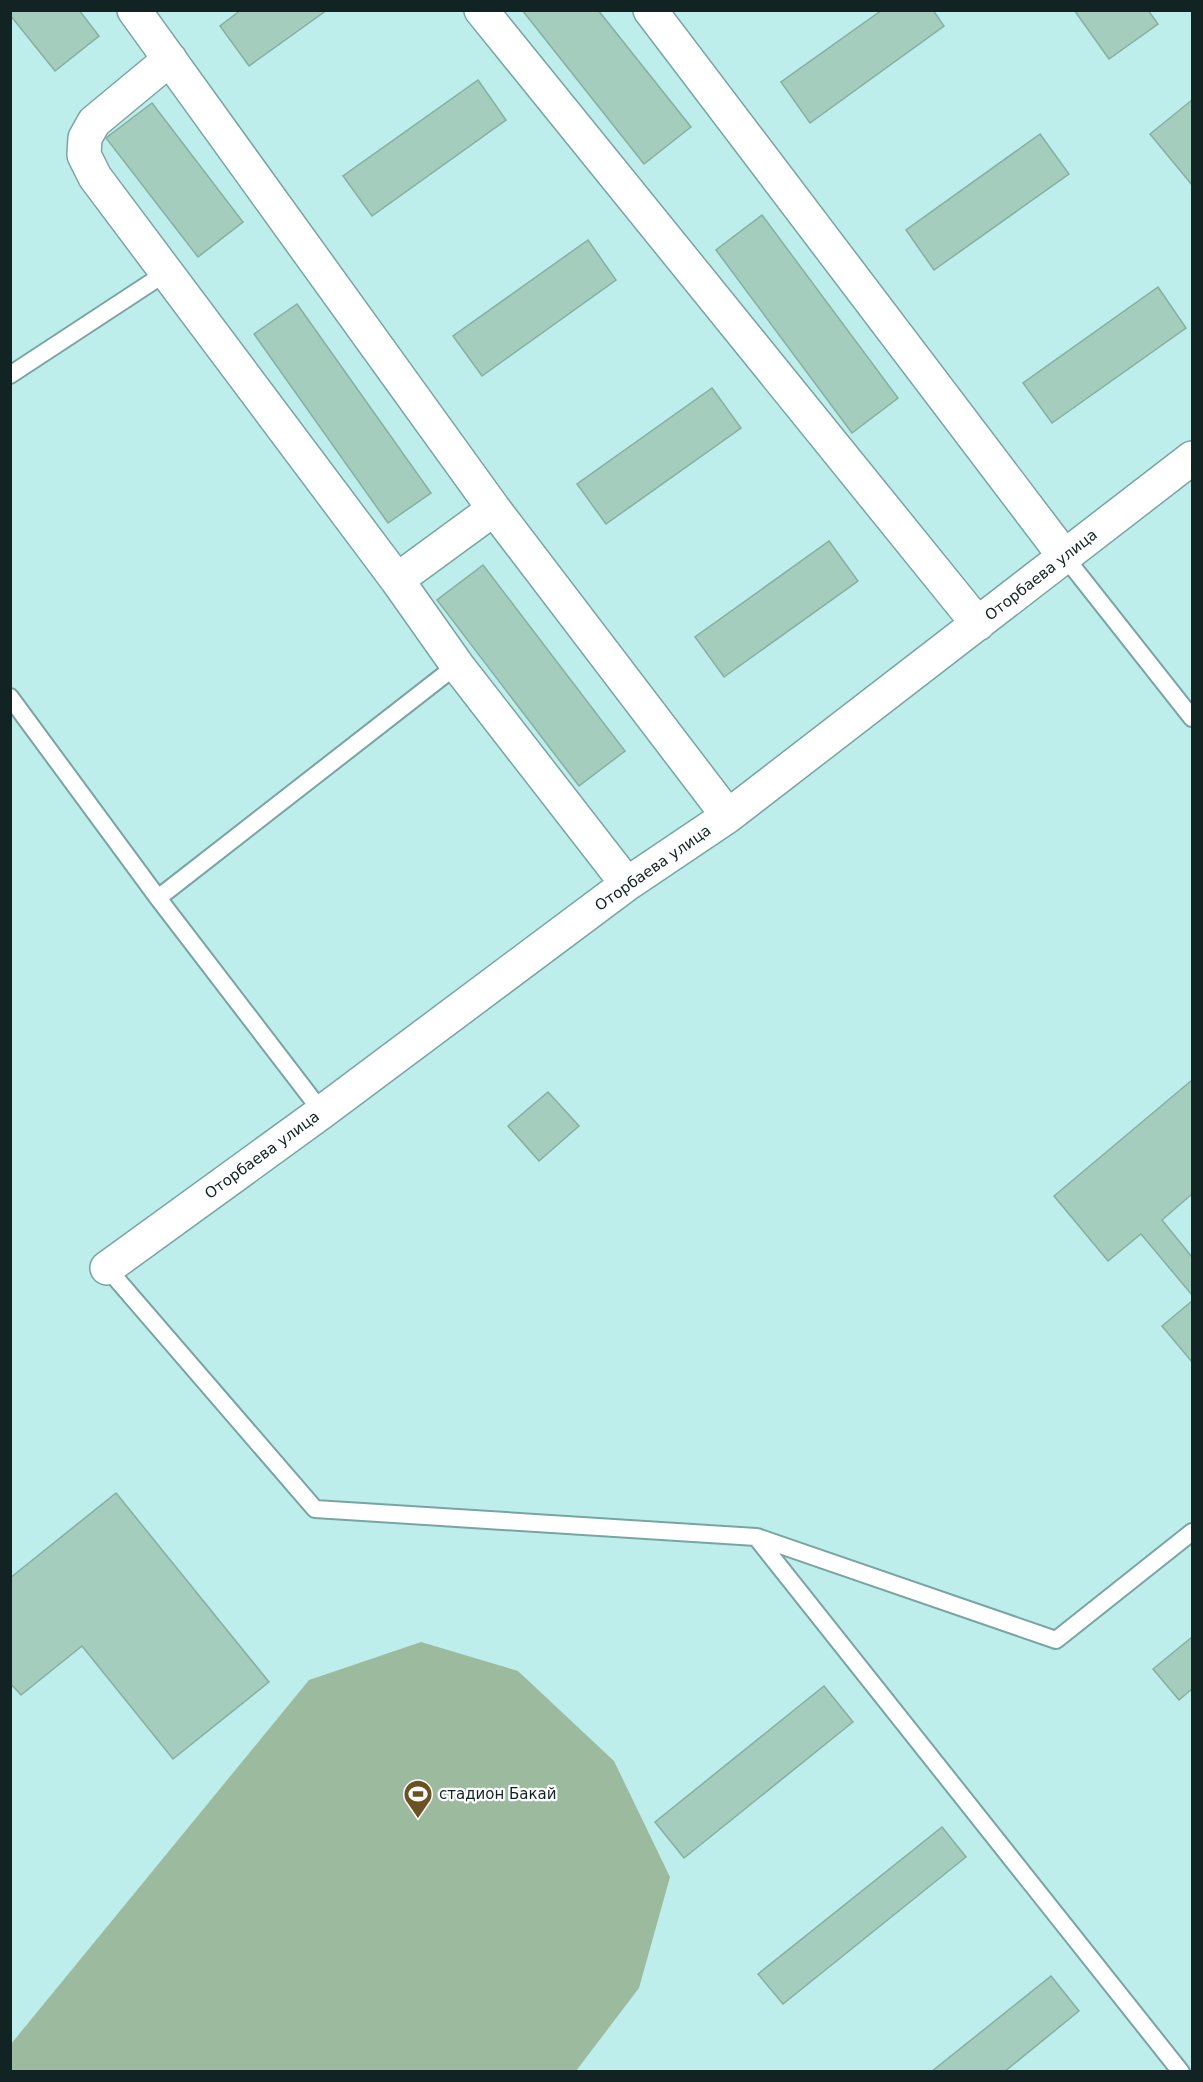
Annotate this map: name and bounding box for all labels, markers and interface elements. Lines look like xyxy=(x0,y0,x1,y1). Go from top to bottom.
street label: Оторбаева улица xyxy=(981,526,1101,624)
street label: Оторбаева улица xyxy=(592,821,714,915)
street label: Оторбаева улица xyxy=(201,1107,323,1203)
sports icon: стадион Бакай xyxy=(402,1778,434,1820)
place label: стадион Бакай xyxy=(439,1785,557,1803)

